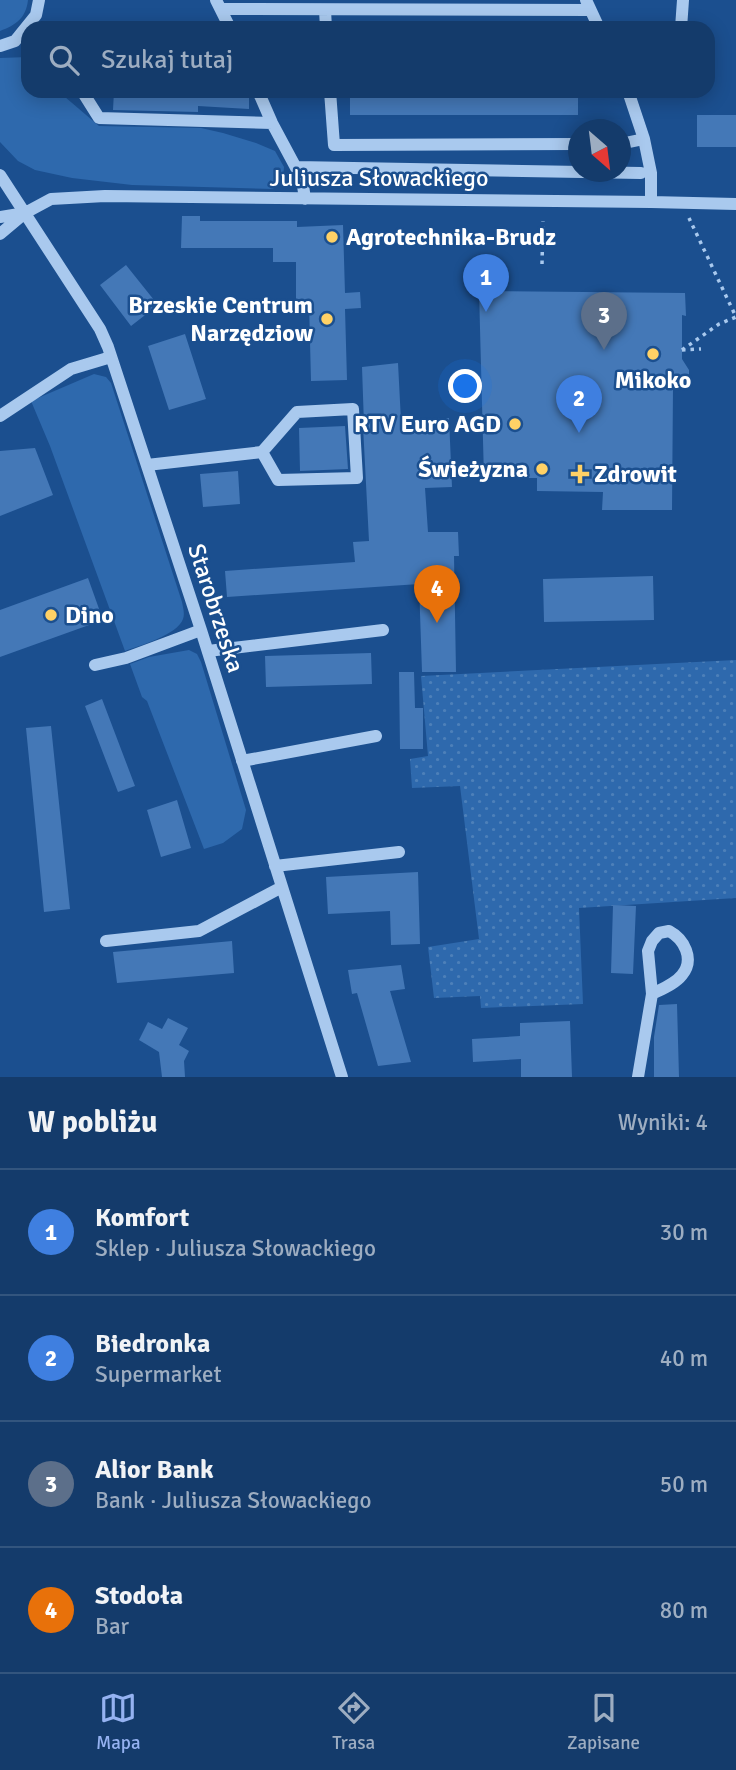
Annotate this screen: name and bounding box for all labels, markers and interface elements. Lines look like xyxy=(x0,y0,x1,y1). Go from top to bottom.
search box xyxy=(21,21,715,98)
icon: search xyxy=(45,41,83,79)
text: Szukaj tutaj xyxy=(101,44,233,76)
north arrow xyxy=(568,119,631,182)
street label: Juliusza Słowackiego xyxy=(270,163,488,193)
place label: Agrotechnika-Brudz xyxy=(346,222,556,252)
marker: Agrotechnika-Brudz xyxy=(324,229,340,245)
pin: 1 xyxy=(463,254,509,312)
place label: Brzeskie Centrum Narzędziow xyxy=(128,290,314,348)
pin: 3 xyxy=(581,292,627,350)
marker: Brzeskie Centrum Narzędziow xyxy=(319,311,335,327)
marker: Mikoko xyxy=(645,346,661,362)
place label: Mikoko xyxy=(615,365,691,395)
your location xyxy=(448,369,482,403)
pin: 2 xyxy=(556,375,602,433)
place label: RTV Euro AGD xyxy=(354,409,501,439)
marker: RTV Euro AGD xyxy=(507,416,523,432)
place label: Świeżyzna xyxy=(418,454,528,484)
place label: Zdrowit xyxy=(594,459,677,489)
marker: Świeżyzna xyxy=(534,461,550,477)
marker: Zdrowit xyxy=(572,466,588,482)
street label: Starobrzeska xyxy=(181,540,251,676)
pin: 4 xyxy=(414,565,460,623)
place label: Dino xyxy=(65,600,114,630)
marker: Dino xyxy=(43,607,59,623)
text: W pobliżu xyxy=(28,1104,157,1141)
text: Wyniki: 4 xyxy=(618,1108,708,1137)
text: Komfort xyxy=(95,1202,189,1234)
text: 1 xyxy=(45,1218,57,1247)
text: 30 m xyxy=(660,1218,708,1247)
text: Sklep · Juliusza Słowackiego xyxy=(95,1234,376,1263)
text: Biedronka xyxy=(95,1328,210,1360)
text: 2 xyxy=(45,1344,57,1373)
text: 40 m xyxy=(660,1344,708,1373)
text: Supermarket xyxy=(95,1360,222,1389)
text: Alior Bank xyxy=(95,1454,214,1486)
text: 3 xyxy=(45,1470,57,1499)
text: 50 m xyxy=(660,1470,708,1499)
text: Bank · Juliusza Słowackiego xyxy=(95,1486,371,1515)
text: Stodoła xyxy=(95,1580,183,1612)
text: 4 xyxy=(45,1596,57,1625)
text: 80 m xyxy=(660,1596,708,1625)
text: Bar xyxy=(95,1612,129,1641)
tab: Mapa xyxy=(96,1689,141,1755)
tab: Trasa xyxy=(332,1689,375,1755)
tab: Zapisane xyxy=(567,1689,640,1755)

